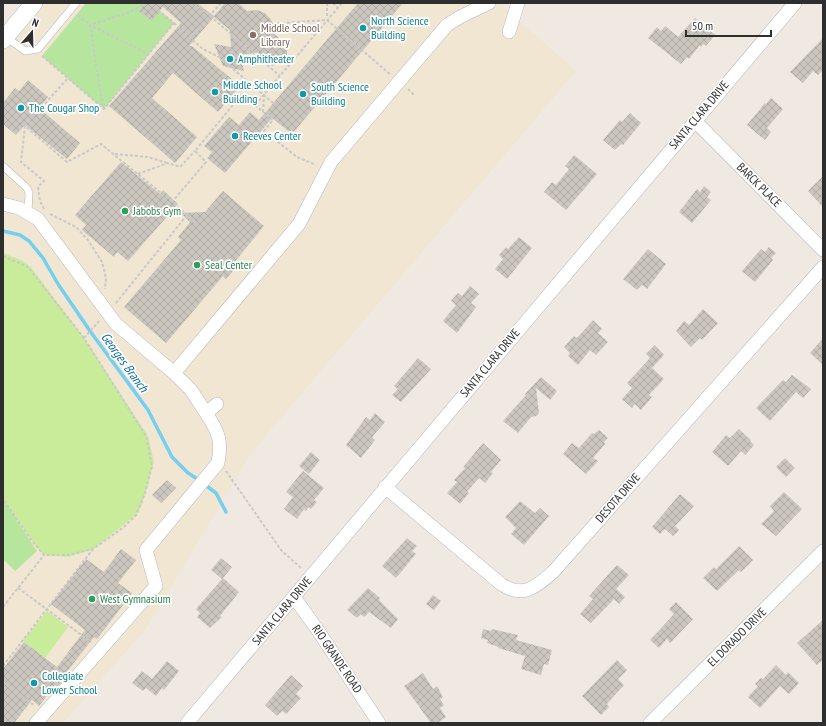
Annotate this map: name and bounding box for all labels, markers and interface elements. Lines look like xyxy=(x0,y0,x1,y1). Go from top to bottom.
north arrow xyxy=(12,12,52,52)
scale bar xyxy=(686,12,771,38)
place label: North Science Building xyxy=(371,13,429,42)
text: N xyxy=(30,15,41,30)
text: 50 m xyxy=(692,18,713,33)
place label: Middle School Library xyxy=(261,20,320,49)
marker: North Science Building xyxy=(358,23,368,33)
marker: Middle School Library xyxy=(248,30,258,40)
place label: Amphitheater xyxy=(238,51,295,66)
marker: Amphitheater xyxy=(225,54,235,64)
place label: Middle School Building xyxy=(223,77,282,106)
street label: SANTA CLARA DRIVE xyxy=(666,77,732,152)
place label: South Science Building xyxy=(311,79,369,108)
marker: Middle School Building xyxy=(210,87,220,97)
marker: South Science Building xyxy=(298,89,308,99)
place label: The Cougar Shop xyxy=(29,100,99,115)
marker: The Cougar Shop xyxy=(16,103,26,113)
place label: Reeves Center xyxy=(243,128,302,143)
marker: Reeves Center xyxy=(230,131,240,141)
street label: BARCK PLACE xyxy=(734,159,785,210)
place label: Jabobs Gym xyxy=(132,203,181,218)
marker: Jabobs Gym xyxy=(120,206,130,216)
place label: Seal Center xyxy=(205,257,253,272)
marker: Seal Center xyxy=(192,260,202,270)
street label: SANTA CLARA DRIVE xyxy=(457,325,523,400)
water label: Georges Branch xyxy=(97,329,153,397)
street label: DESOTA DRIVE xyxy=(592,470,643,526)
street label: SANTA CLARA DRIVE xyxy=(249,573,315,648)
place label: West Gymnasium xyxy=(100,591,171,606)
marker: West Gymnasium xyxy=(87,594,97,604)
street label: EL DORADO DRIVE xyxy=(704,604,769,669)
street label: RIO GRANDE ROAD xyxy=(309,622,366,696)
place label: Collegiate Lower School xyxy=(42,668,97,697)
marker: Collegiate Lower School xyxy=(29,678,39,688)

